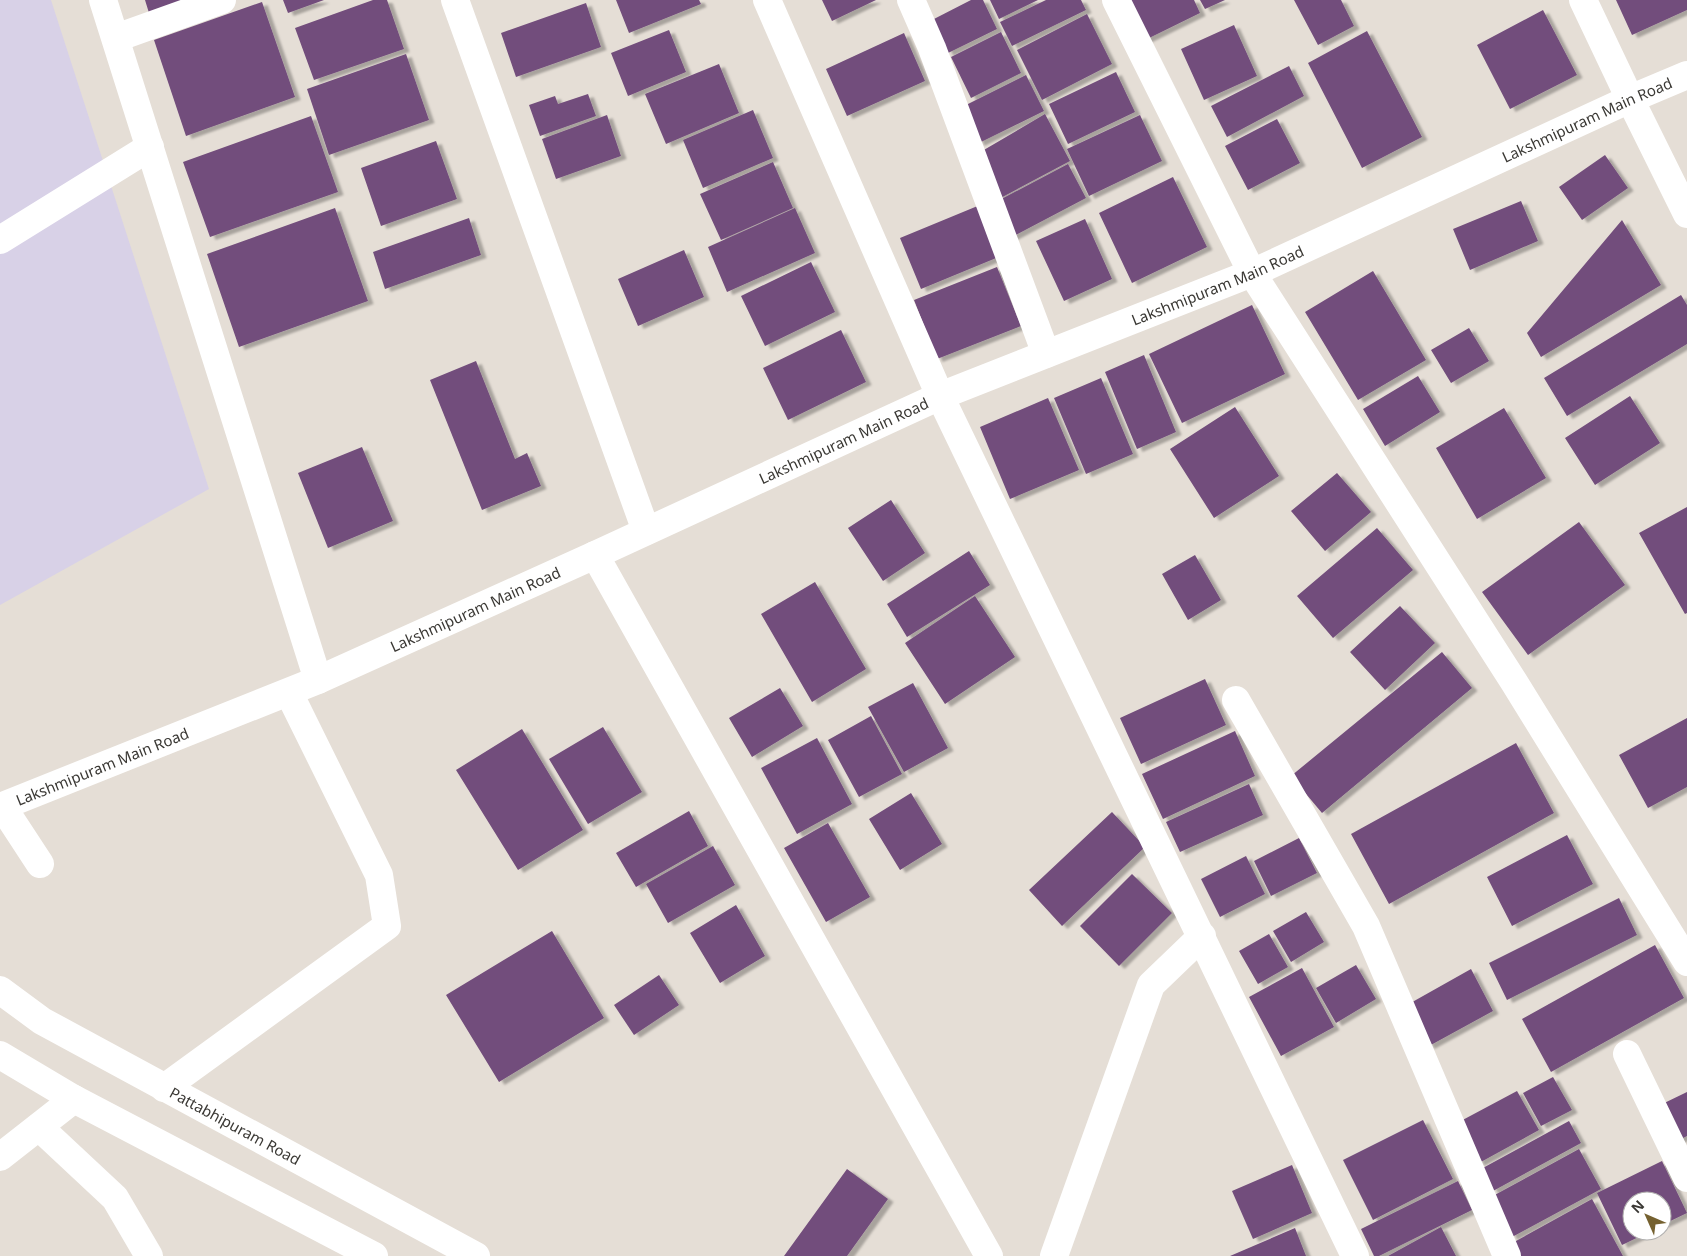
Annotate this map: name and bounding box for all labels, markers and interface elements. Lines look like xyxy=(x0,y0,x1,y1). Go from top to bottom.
street label: Lakshmipuram Main Road xyxy=(1499,72,1675,167)
street label: Lakshmipuram Main Road xyxy=(1128,241,1307,330)
street label: Lakshmipuram Main Road xyxy=(756,393,932,488)
street label: Lakshmipuram Main Road xyxy=(387,562,564,656)
street label: Lakshmipuram Main Road xyxy=(13,723,192,810)
street label: Pattabhipuram Road xyxy=(166,1082,304,1169)
north arrow xyxy=(1622,1191,1672,1241)
text: N xyxy=(1627,1196,1648,1217)

